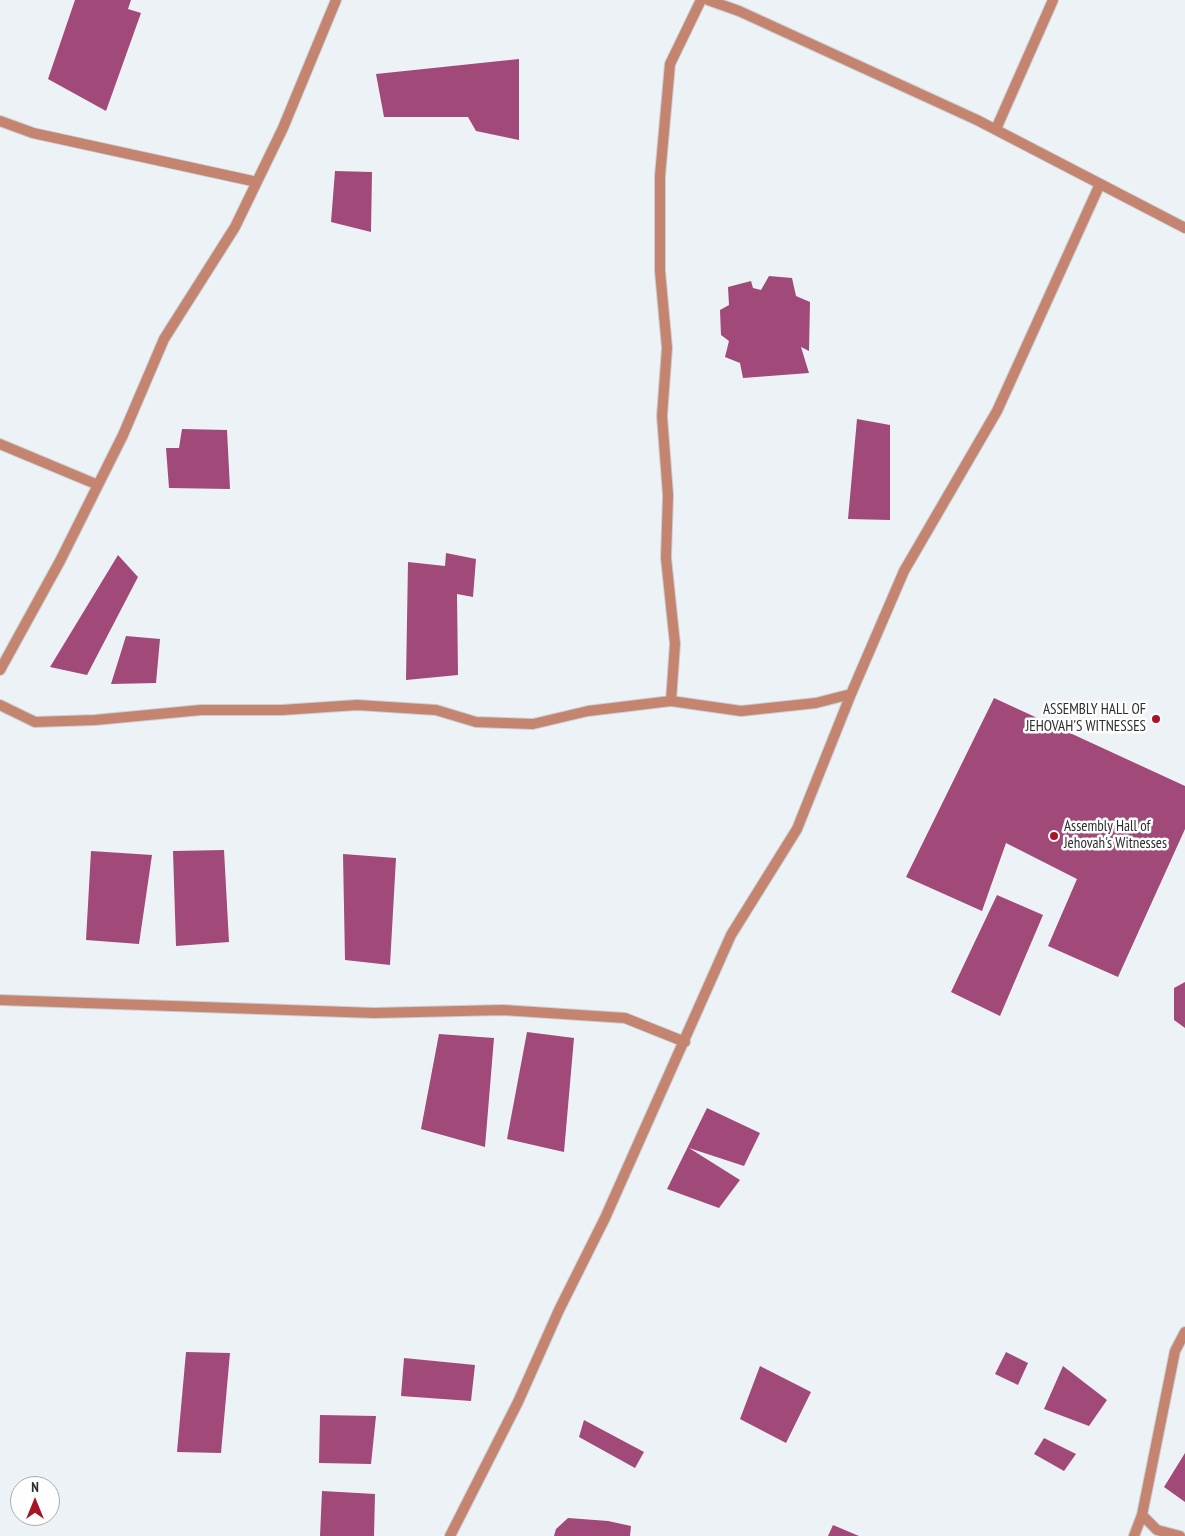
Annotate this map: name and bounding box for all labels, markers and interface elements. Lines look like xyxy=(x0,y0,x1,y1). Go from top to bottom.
place label: ASSEMBLY HALL OF JEHOVAH'S WITNESSES xyxy=(1026,701,1146,736)
marker: ASSEMBLY HALL OF JEHOVAH'S WITNESSES xyxy=(1150,713,1162,725)
place label: Assembly Hall of Jehovah's Witnesses xyxy=(1064,818,1167,853)
marker: Assembly Hall of Jehovah's Witnesses xyxy=(1048,830,1060,842)
north arrow xyxy=(10,1476,60,1526)
text: N xyxy=(31,1478,39,1496)

